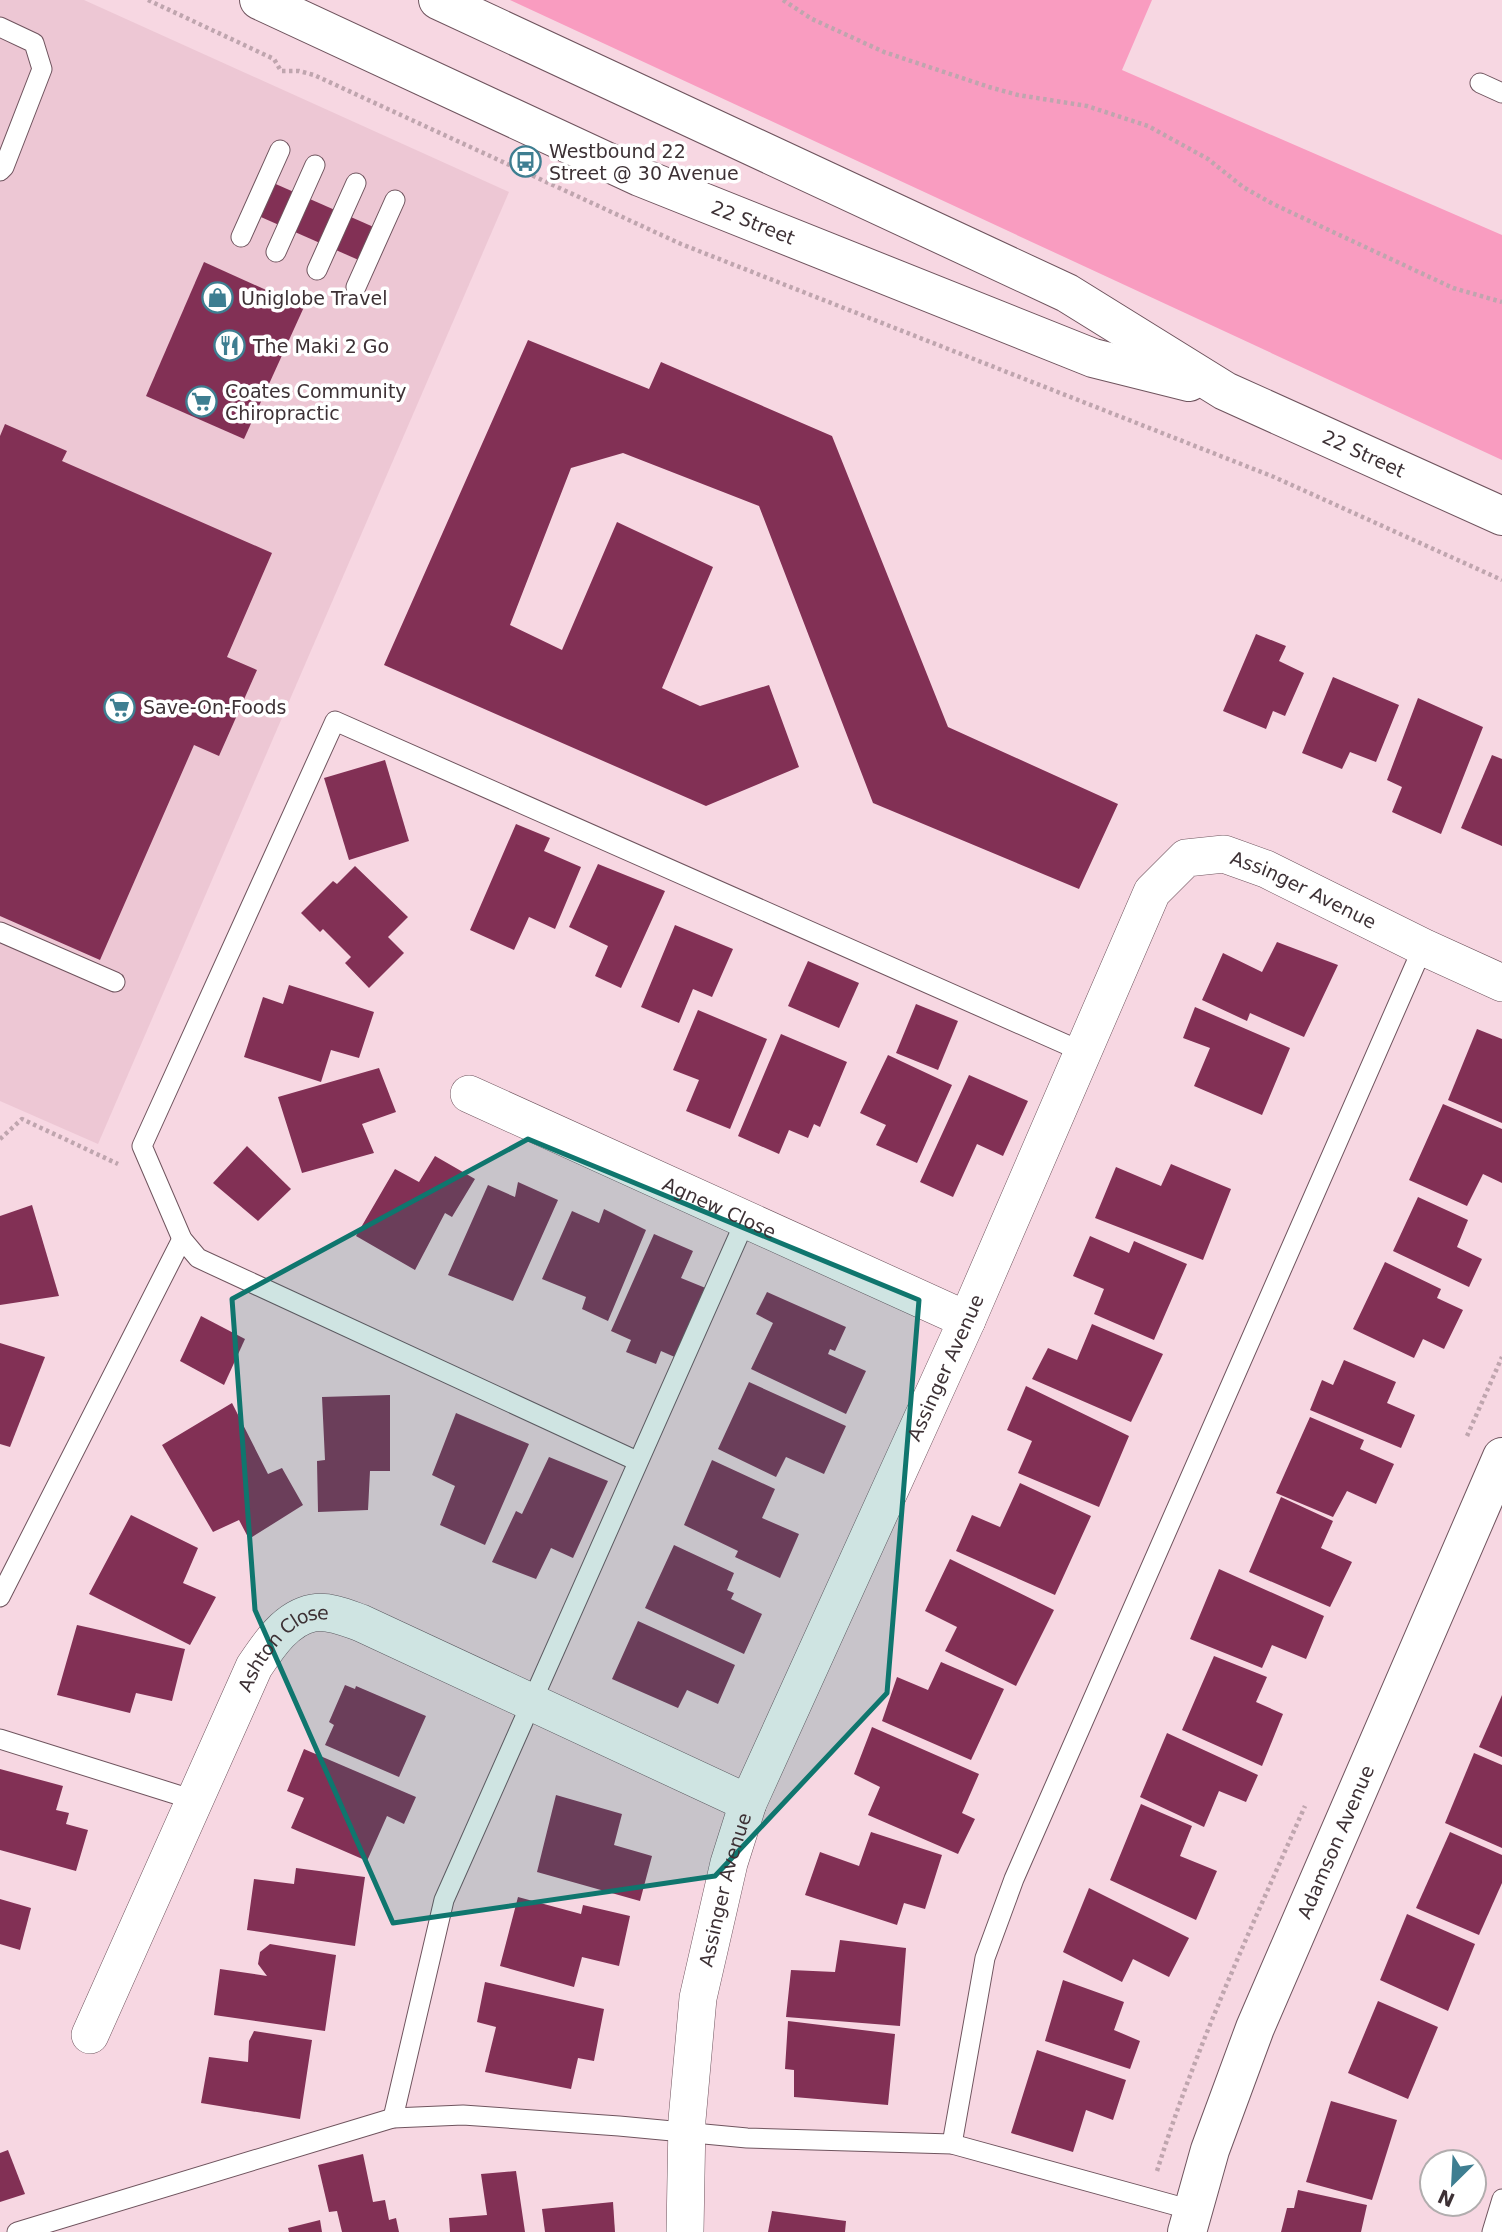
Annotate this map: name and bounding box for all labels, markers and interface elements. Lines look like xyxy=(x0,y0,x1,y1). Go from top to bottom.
place label: Westbound 22 Street @ 30 Avenue xyxy=(549,140,739,184)
bus stop icon: Westbound 22 Street @ 30 Avenue xyxy=(509,145,543,179)
street label: 22 Street xyxy=(708,196,798,249)
shop icon: Uniglobe Travel xyxy=(201,281,235,315)
place label: Uniglobe Travel xyxy=(241,287,387,309)
restaurant icon: The Maki 2 Go xyxy=(213,329,247,363)
place label: The Maki 2 Go xyxy=(252,335,389,357)
place label: Coates Community Chiropractic xyxy=(225,380,407,424)
supermarket icon: Coates Community Chiropractic xyxy=(185,385,219,419)
street label: 22 Street xyxy=(1319,425,1408,482)
supermarket icon: Save-On-Foods xyxy=(103,690,137,724)
place label: Save-On-Foods xyxy=(143,696,286,718)
street label: Assinger Avenue xyxy=(1228,846,1380,933)
street label: Agnew Close xyxy=(659,1172,780,1243)
street label: Assinger Avenue xyxy=(903,1291,988,1444)
street label: Ashton Close xyxy=(233,1601,329,1695)
street label: Adamson Avenue xyxy=(1293,1762,1378,1922)
street label: Assinger Avenue xyxy=(695,1810,755,1969)
north arrow xyxy=(1418,2148,1488,2218)
text: N xyxy=(1434,2185,1458,2212)

